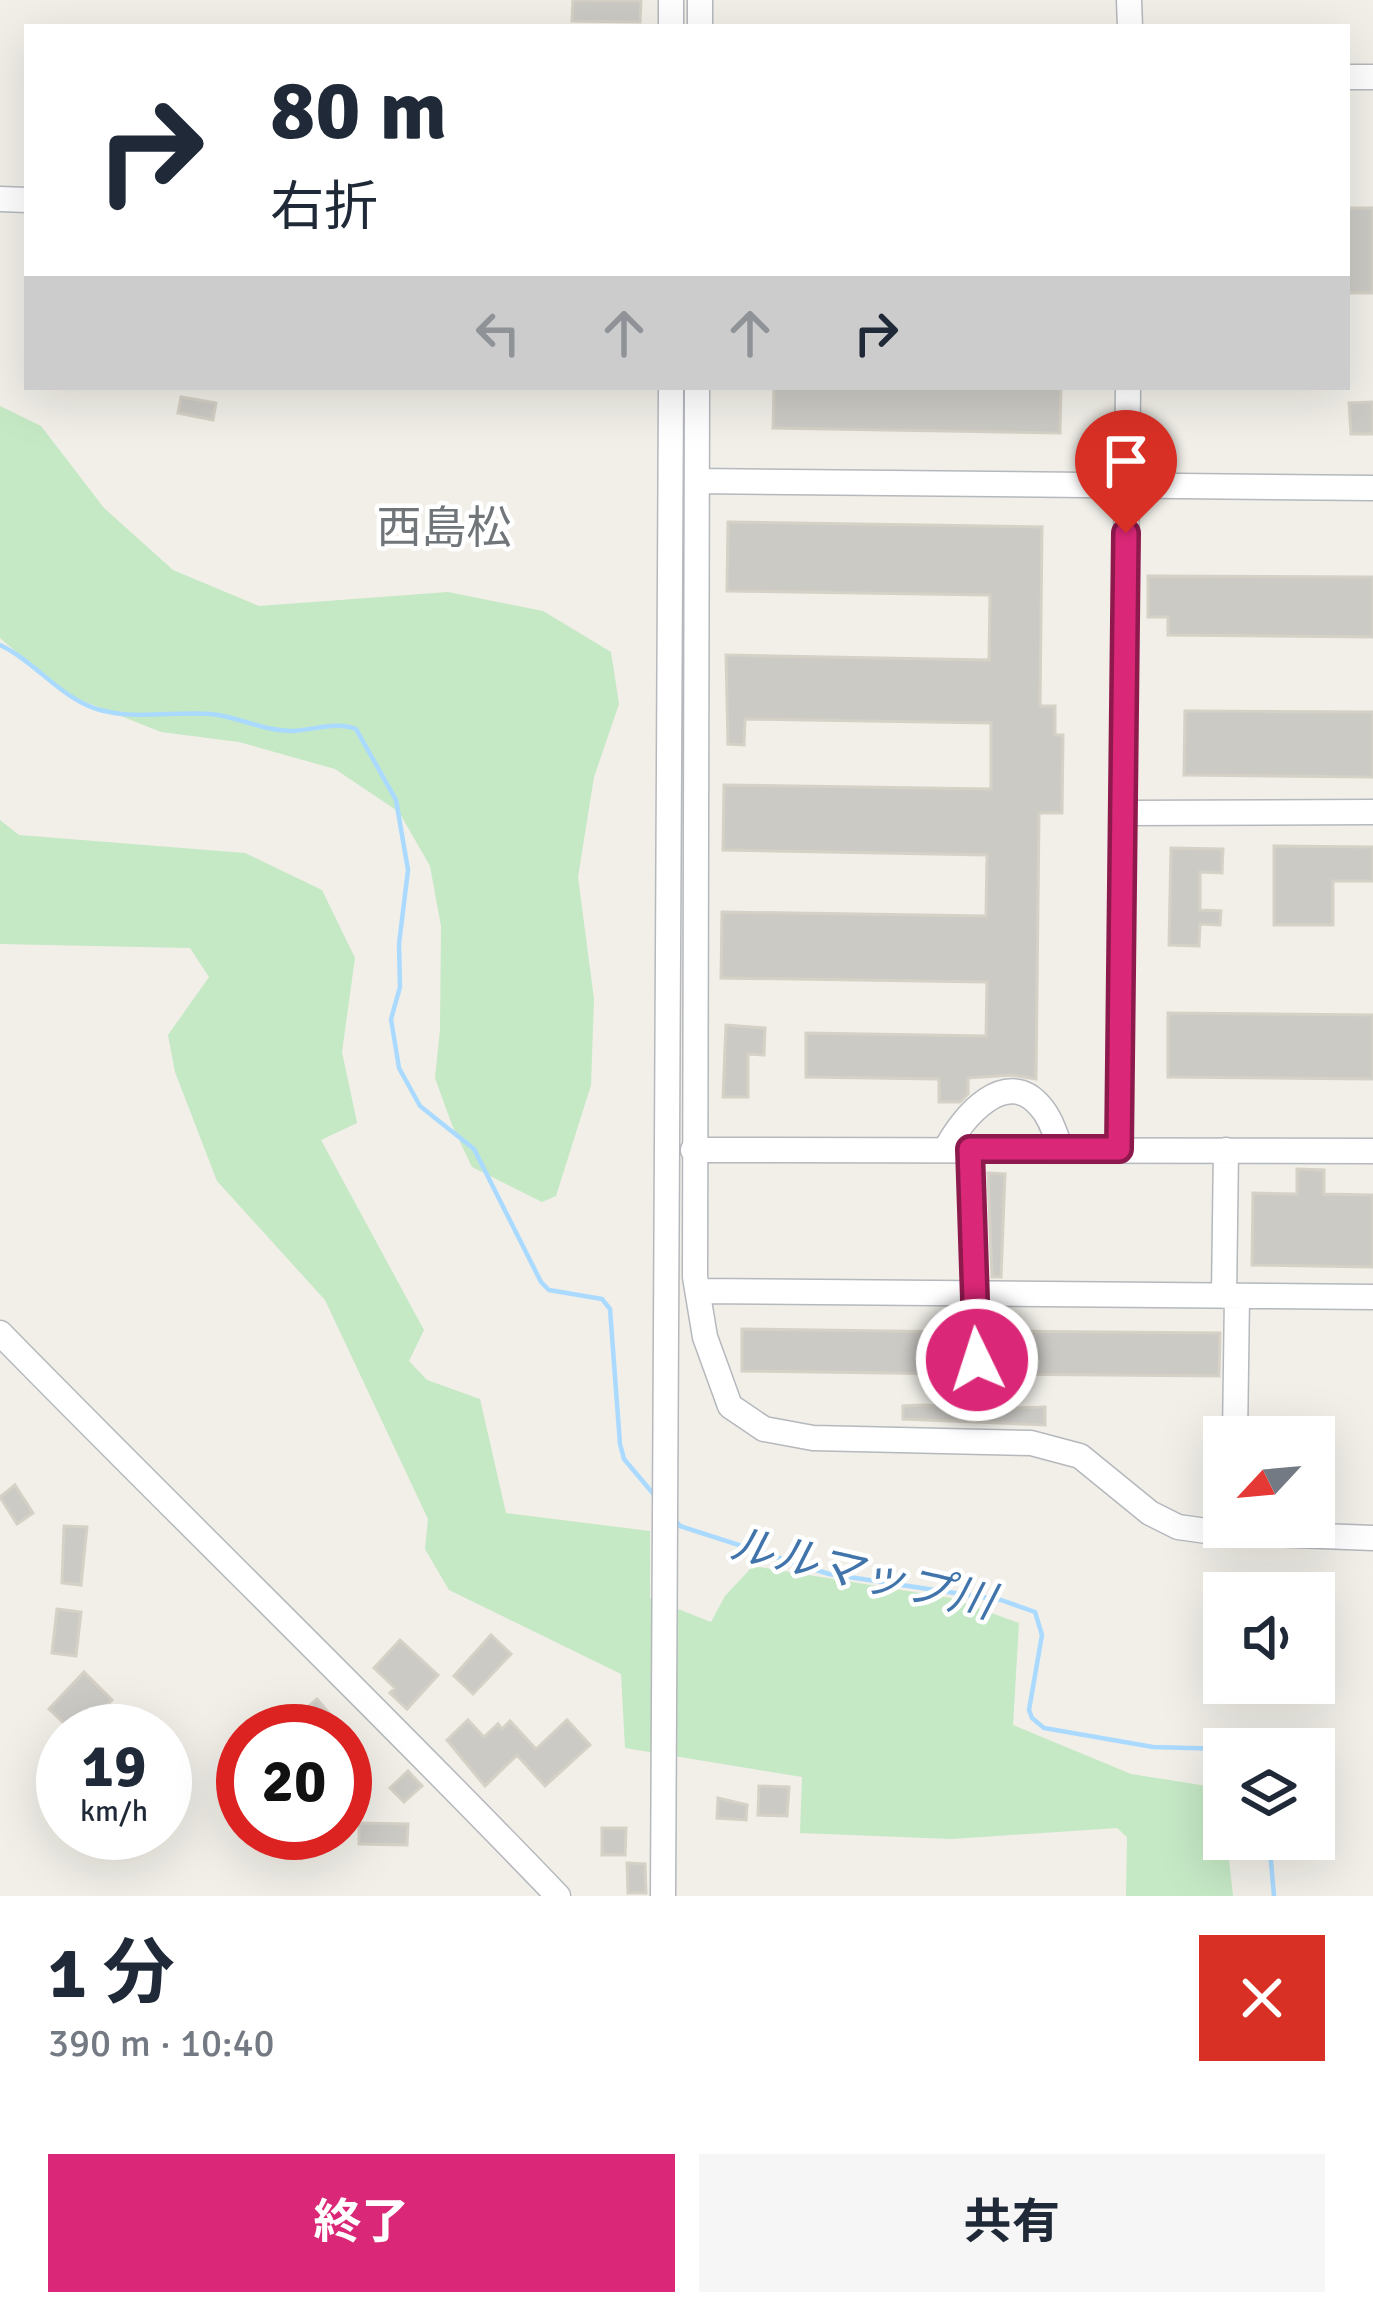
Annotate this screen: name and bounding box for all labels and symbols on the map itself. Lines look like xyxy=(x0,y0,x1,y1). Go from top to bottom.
pin xyxy=(1075,410,1177,533)
district label: 西島松 xyxy=(376,501,512,556)
position arrow xyxy=(914,1297,1040,1423)
north arrow xyxy=(1203,1416,1335,1548)
water label: ルルマップ川 xyxy=(724,1516,1003,1632)
speed limit sign: 20 xyxy=(216,1704,372,1860)

